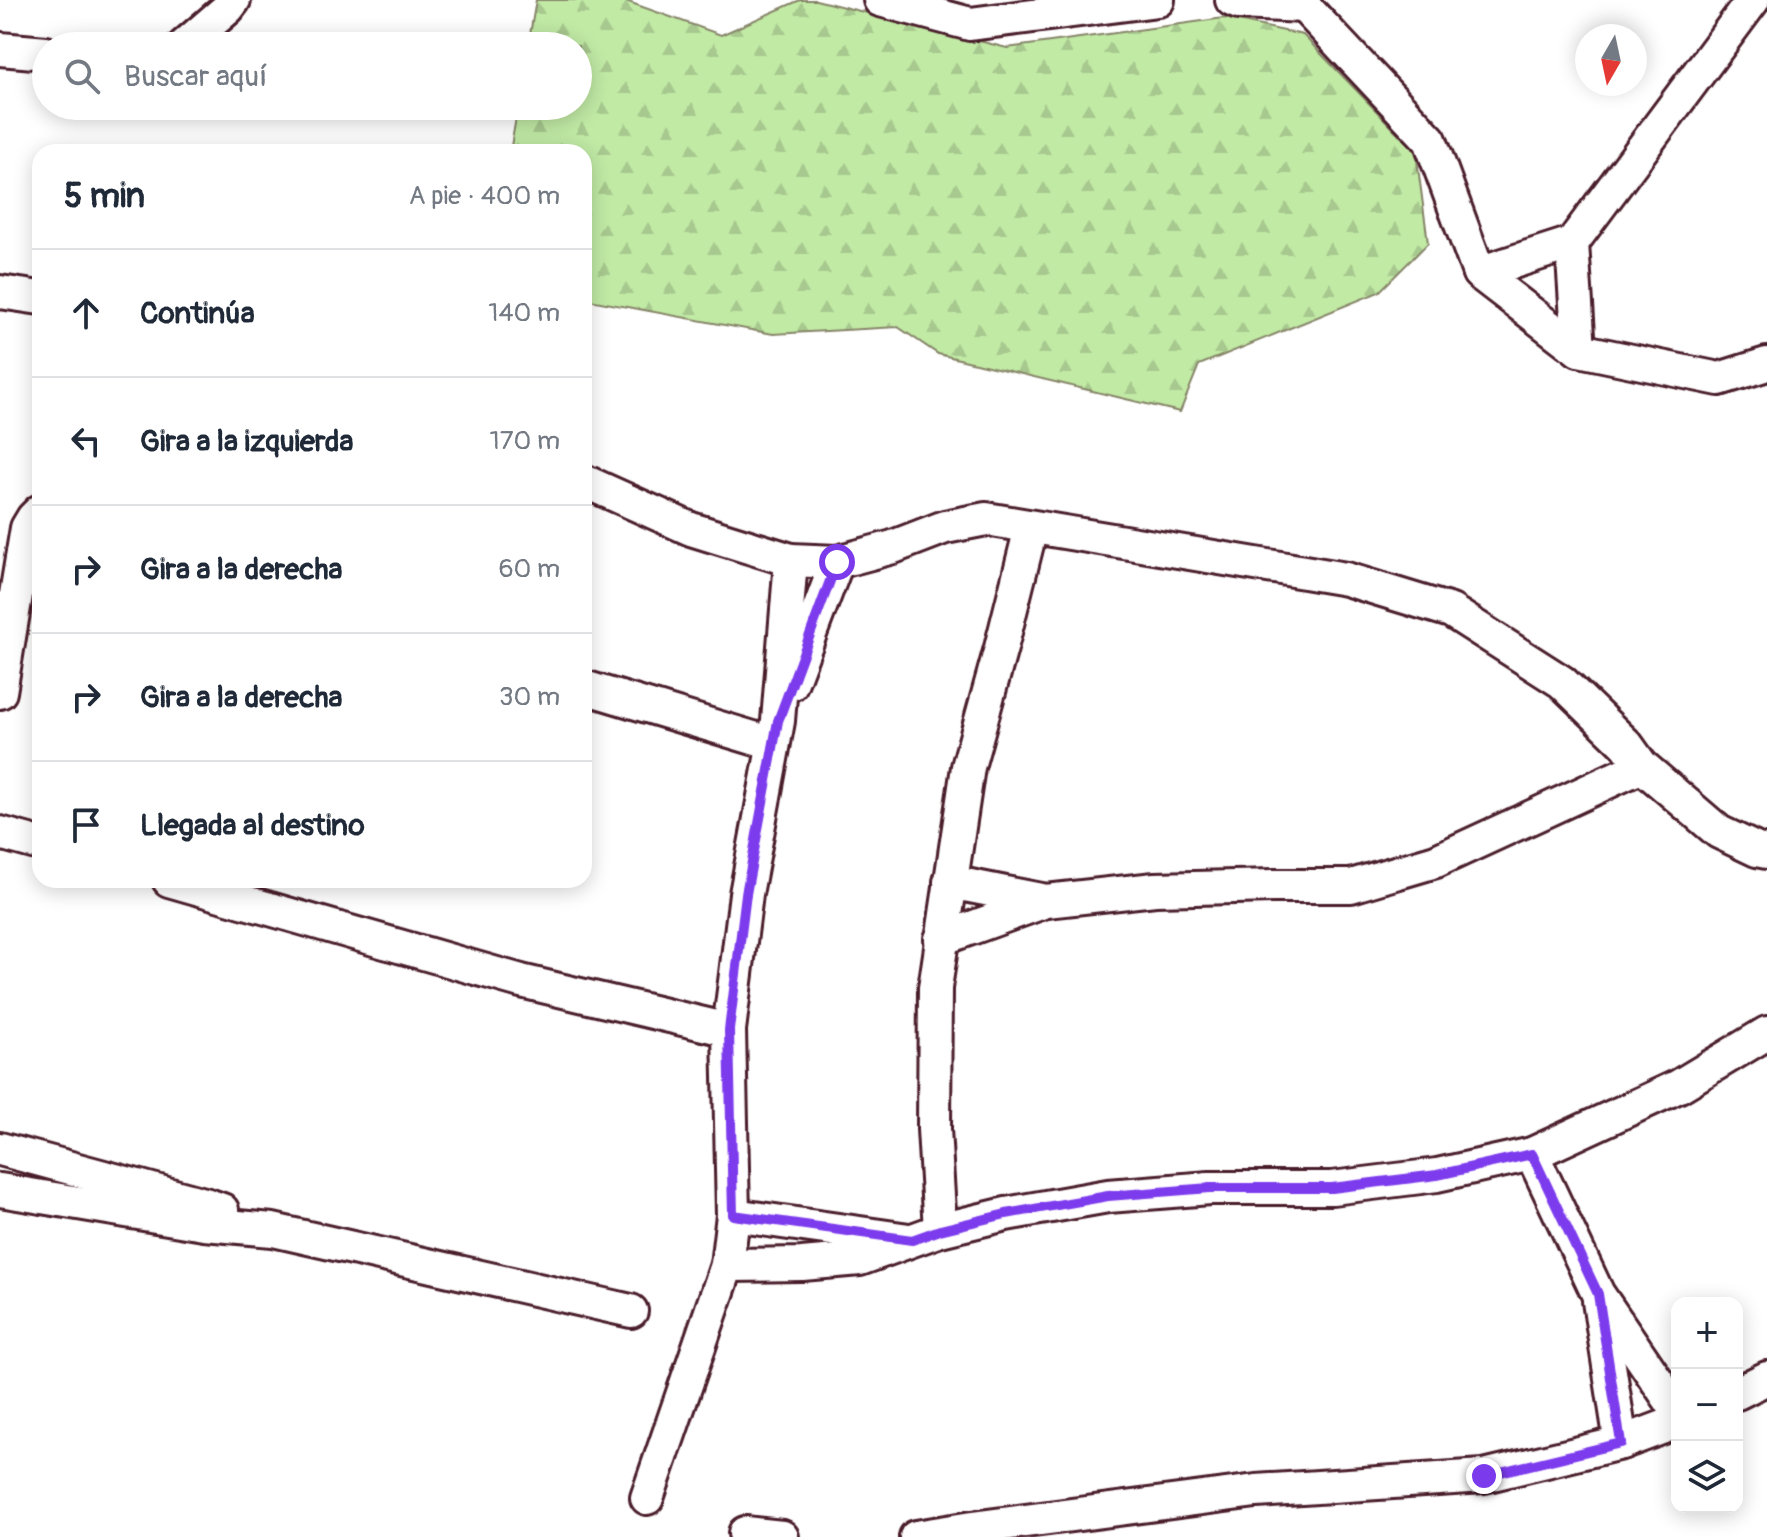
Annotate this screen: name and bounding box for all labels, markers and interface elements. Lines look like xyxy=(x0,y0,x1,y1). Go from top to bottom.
north arrow xyxy=(1575,24,1647,96)
search box xyxy=(32,32,592,120)
icon: search xyxy=(60,54,104,98)
text: Buscar aquí xyxy=(124,58,267,95)
text: 5 min xyxy=(64,175,145,218)
text: A pie · 400 m xyxy=(409,180,560,212)
icon: ahead xyxy=(64,291,108,335)
text: Continúa xyxy=(140,295,255,332)
text: 140 m xyxy=(488,297,560,329)
icon: left xyxy=(64,419,108,463)
text: Gira a la izquierda xyxy=(140,423,353,460)
text: 170 m xyxy=(490,425,560,457)
route start xyxy=(819,544,855,580)
icon: right xyxy=(64,547,108,591)
text: Gira a la derecha xyxy=(140,551,342,588)
text: 60 m xyxy=(498,553,560,585)
icon: right xyxy=(64,675,108,719)
text: Gira a la derecha xyxy=(140,679,342,716)
text: 30 m xyxy=(499,681,560,713)
icon: arrive xyxy=(64,803,108,847)
text: Llegada al destino xyxy=(140,807,365,844)
map controls xyxy=(1671,1297,1743,1513)
button: + xyxy=(1671,1297,1743,1369)
button: − xyxy=(1671,1369,1743,1441)
button: layers xyxy=(1671,1441,1743,1513)
route end xyxy=(1466,1458,1502,1494)

